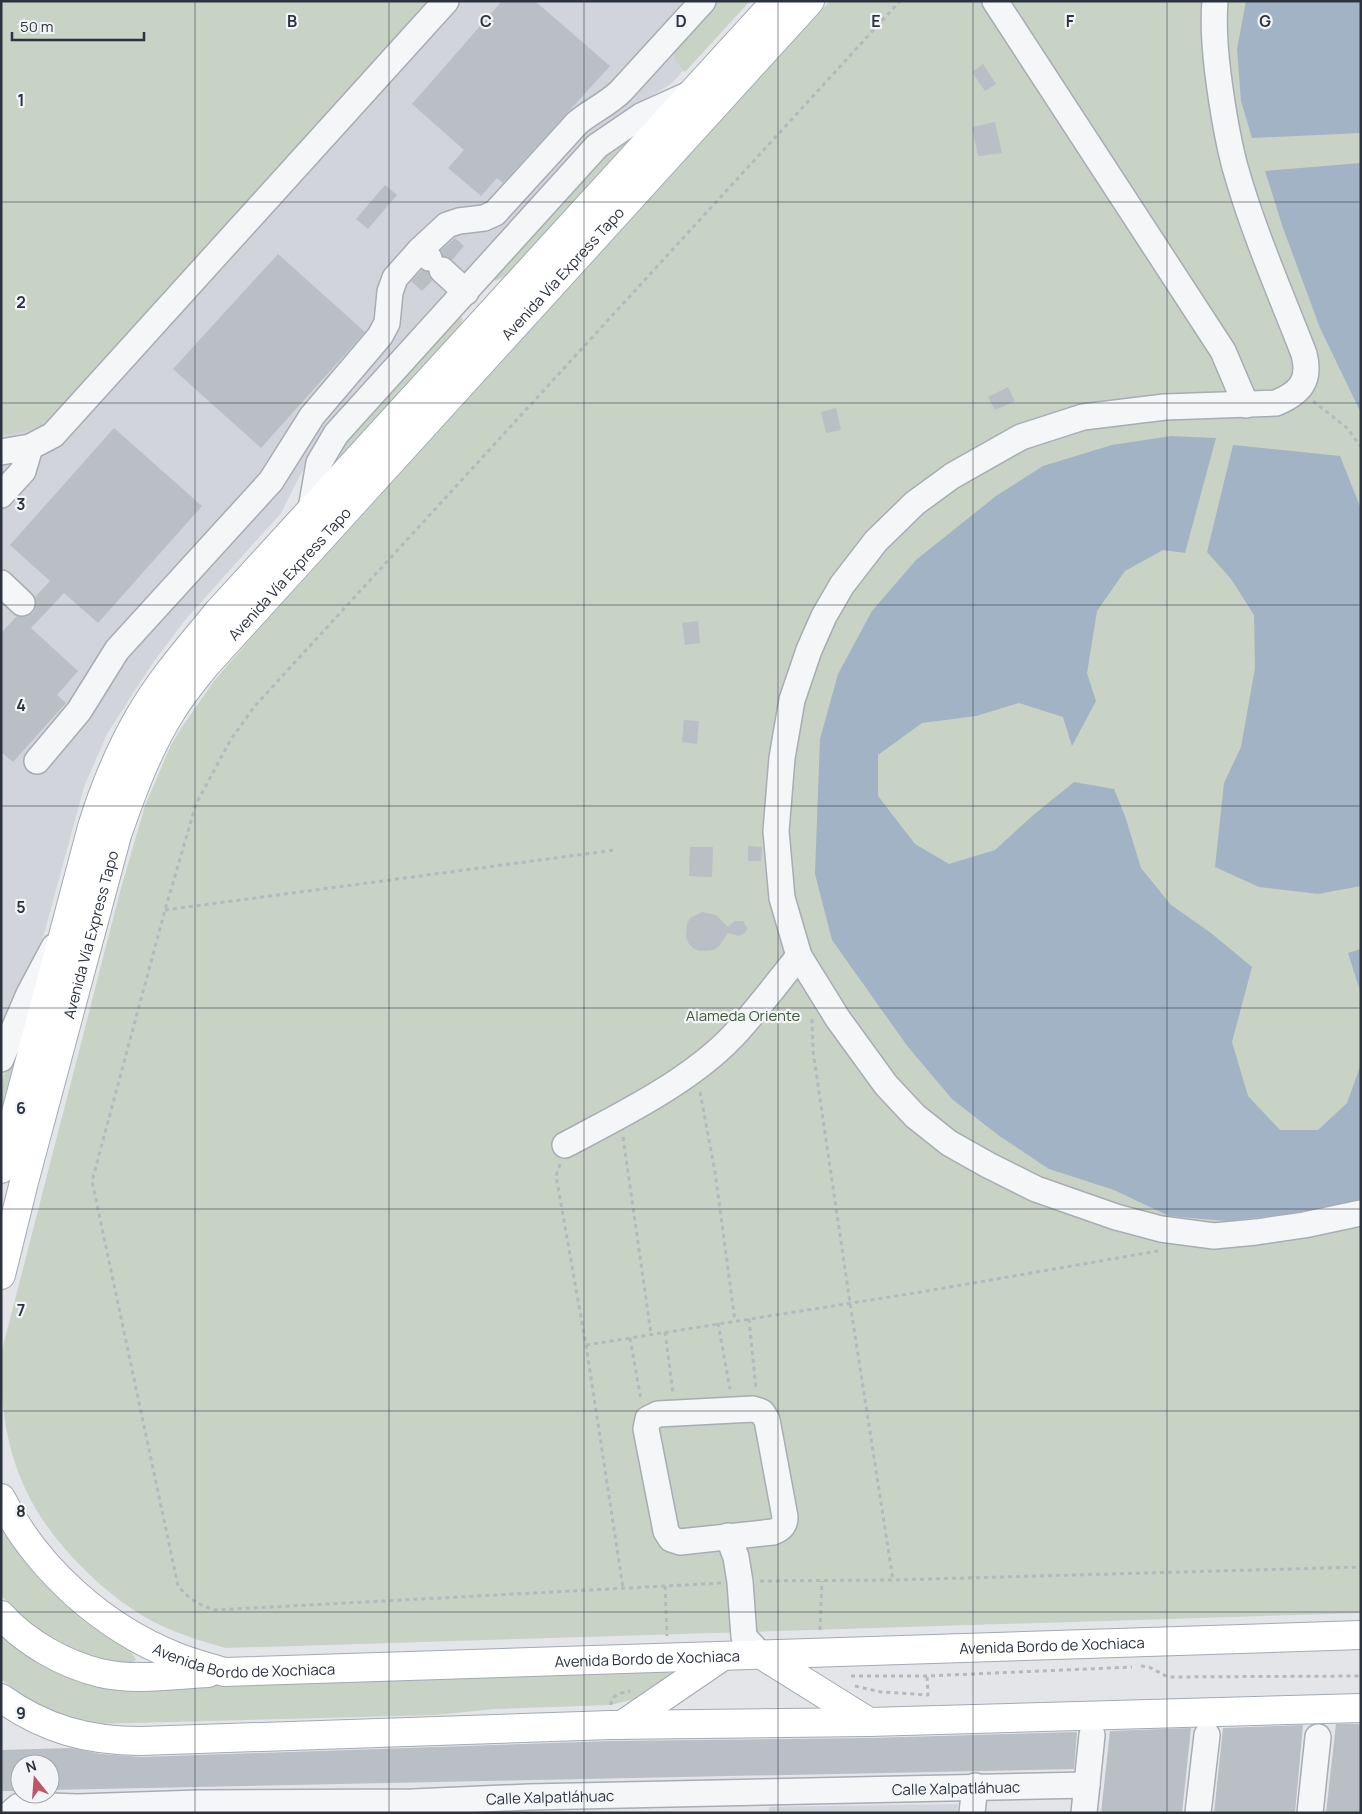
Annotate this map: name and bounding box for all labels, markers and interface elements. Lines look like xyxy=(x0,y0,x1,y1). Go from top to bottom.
scale bar xyxy=(12,10,145,42)
text: B xyxy=(287,10,297,32)
text: C xyxy=(480,10,492,32)
text: D xyxy=(675,10,687,32)
text: E xyxy=(871,10,881,32)
text: F xyxy=(1066,10,1075,32)
text: G xyxy=(1259,10,1271,32)
text: 50 m xyxy=(20,16,54,37)
text: 1 xyxy=(17,89,25,111)
street label: Avenida Vía Express Tapo xyxy=(496,202,629,344)
text: 2 xyxy=(16,291,26,313)
text: 3 xyxy=(16,493,26,515)
street label: Avenida Vía Express Tapo xyxy=(223,502,355,645)
text: 4 xyxy=(16,694,26,716)
street label: Avenida Vía Express Tapo xyxy=(58,848,123,1021)
text: 5 xyxy=(16,896,26,918)
park label: Alameda Oriente xyxy=(686,1005,801,1026)
text: 6 xyxy=(16,1097,26,1119)
text: 7 xyxy=(17,1299,25,1321)
text: 8 xyxy=(16,1500,26,1522)
street label: Avenida Bordo de Xochiaca xyxy=(959,1632,1145,1659)
street label: Avenida Bordo de Xochiaca xyxy=(150,1637,336,1682)
street label: Avenida Bordo de Xochiaca xyxy=(554,1645,740,1672)
text: 9 xyxy=(16,1702,26,1724)
north arrow xyxy=(10,1754,60,1804)
text: N xyxy=(23,1756,39,1777)
street label: Calle Xalpatláhuac xyxy=(892,1776,1020,1800)
street label: Calle Xalpatláhuac xyxy=(485,1785,615,1809)

